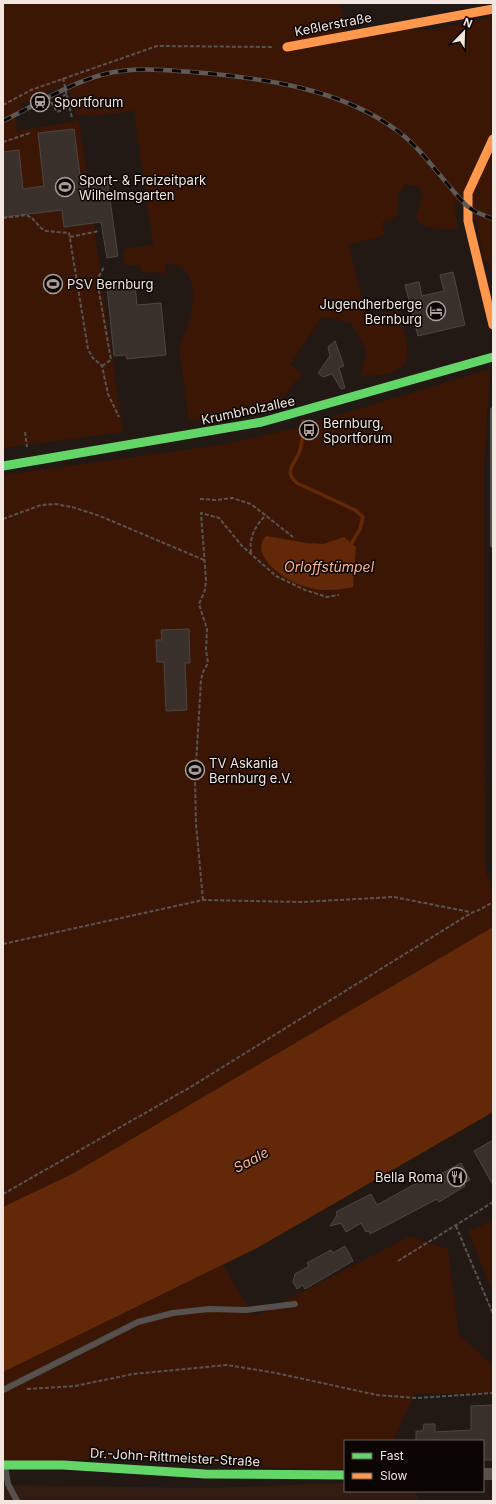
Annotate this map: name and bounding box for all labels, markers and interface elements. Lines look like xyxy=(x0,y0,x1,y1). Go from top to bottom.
street label: Keßlerstraße xyxy=(293,9,373,39)
north arrow xyxy=(444,12,484,52)
text: N xyxy=(461,15,475,31)
station icon: Sportforum xyxy=(29,91,51,113)
place label: Sportforum xyxy=(54,94,123,110)
place label: Sport- & Freizeitpark Wilhelmsgarten xyxy=(79,172,206,203)
sports icon: Sport- & Freizeitpark Wilhelmsgarten xyxy=(54,176,76,198)
sports icon: PSV Bernburg xyxy=(42,273,64,295)
place label: PSV Bernburg xyxy=(67,276,153,292)
place label: Jugendherberge Bernburg xyxy=(320,296,422,327)
hotel icon: Jugendherberge Bernburg xyxy=(425,300,447,322)
street label: Krumbholzallee xyxy=(200,392,296,428)
place label: Bernburg, Sportforum xyxy=(323,415,392,446)
bus stop icon: Bernburg, Sportforum xyxy=(298,419,320,441)
water label: Orloffstümpel xyxy=(284,558,375,575)
place label: TV Askania Bernburg e.V. xyxy=(209,755,293,786)
sports icon: TV Askania Bernburg e.V. xyxy=(184,759,206,781)
water label: Saale xyxy=(230,1143,271,1176)
restaurant icon: Bella Roma xyxy=(446,1166,468,1188)
place label: Bella Roma xyxy=(375,1169,443,1185)
legend xyxy=(344,1440,484,1492)
street label: Dr.-John-Rittmeister-Straße xyxy=(90,1445,260,1469)
text: Fast xyxy=(380,1448,404,1463)
text: Slow xyxy=(380,1468,408,1483)

